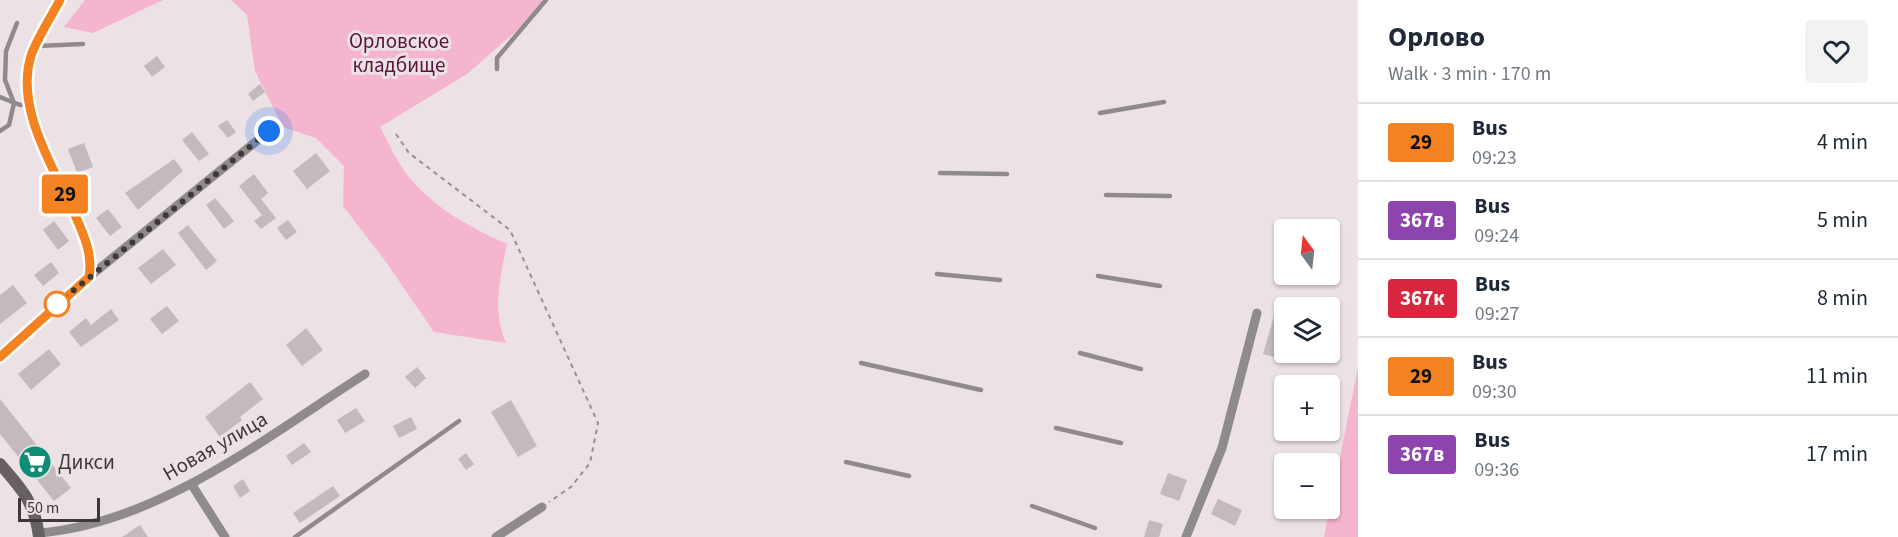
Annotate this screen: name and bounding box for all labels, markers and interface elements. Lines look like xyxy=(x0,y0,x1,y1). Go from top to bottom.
text: Орлово xyxy=(1388,17,1485,57)
button: heart xyxy=(1805,20,1868,83)
park label: Орловское кладбище xyxy=(349,26,449,80)
text: Walk · 3 min · 170 m xyxy=(1388,60,1551,88)
text: Bus xyxy=(1472,112,1508,144)
your location xyxy=(254,116,284,146)
text: 4 min xyxy=(1817,126,1868,158)
text: 29 xyxy=(1410,127,1432,157)
text: 09:23 xyxy=(1472,144,1517,172)
line badge: 29 xyxy=(38,174,92,214)
text: 29 xyxy=(54,179,76,209)
text: Bus xyxy=(1474,190,1510,222)
text: 5 min xyxy=(1817,204,1868,236)
text: 367в xyxy=(1400,205,1444,235)
north arrow xyxy=(1274,219,1340,285)
map controls xyxy=(1274,219,1340,519)
text: 09:24 xyxy=(1474,222,1519,250)
text: Bus xyxy=(1475,268,1510,300)
text: 8 min xyxy=(1817,282,1868,314)
text: 367к xyxy=(1400,283,1445,313)
unlabelled marker xyxy=(44,291,70,317)
button: layers xyxy=(1274,297,1340,363)
text: 09:27 xyxy=(1475,300,1520,328)
text: Bus xyxy=(1472,346,1508,378)
text: 11 min xyxy=(1806,360,1868,392)
text: 29 xyxy=(1410,361,1432,391)
button: + xyxy=(1274,375,1340,441)
text: 09:30 xyxy=(1472,378,1517,406)
street label: Новая улица xyxy=(157,404,273,488)
text: Bus xyxy=(1474,424,1510,456)
text: 17 min xyxy=(1806,438,1868,470)
text: 367в xyxy=(1400,439,1444,469)
supermarket icon: Дикси xyxy=(17,444,53,480)
place label: Дикси xyxy=(58,447,115,477)
button: − xyxy=(1274,453,1340,519)
text: 09:36 xyxy=(1474,456,1519,484)
scale bar xyxy=(18,495,100,522)
text: 50 m xyxy=(27,497,59,519)

